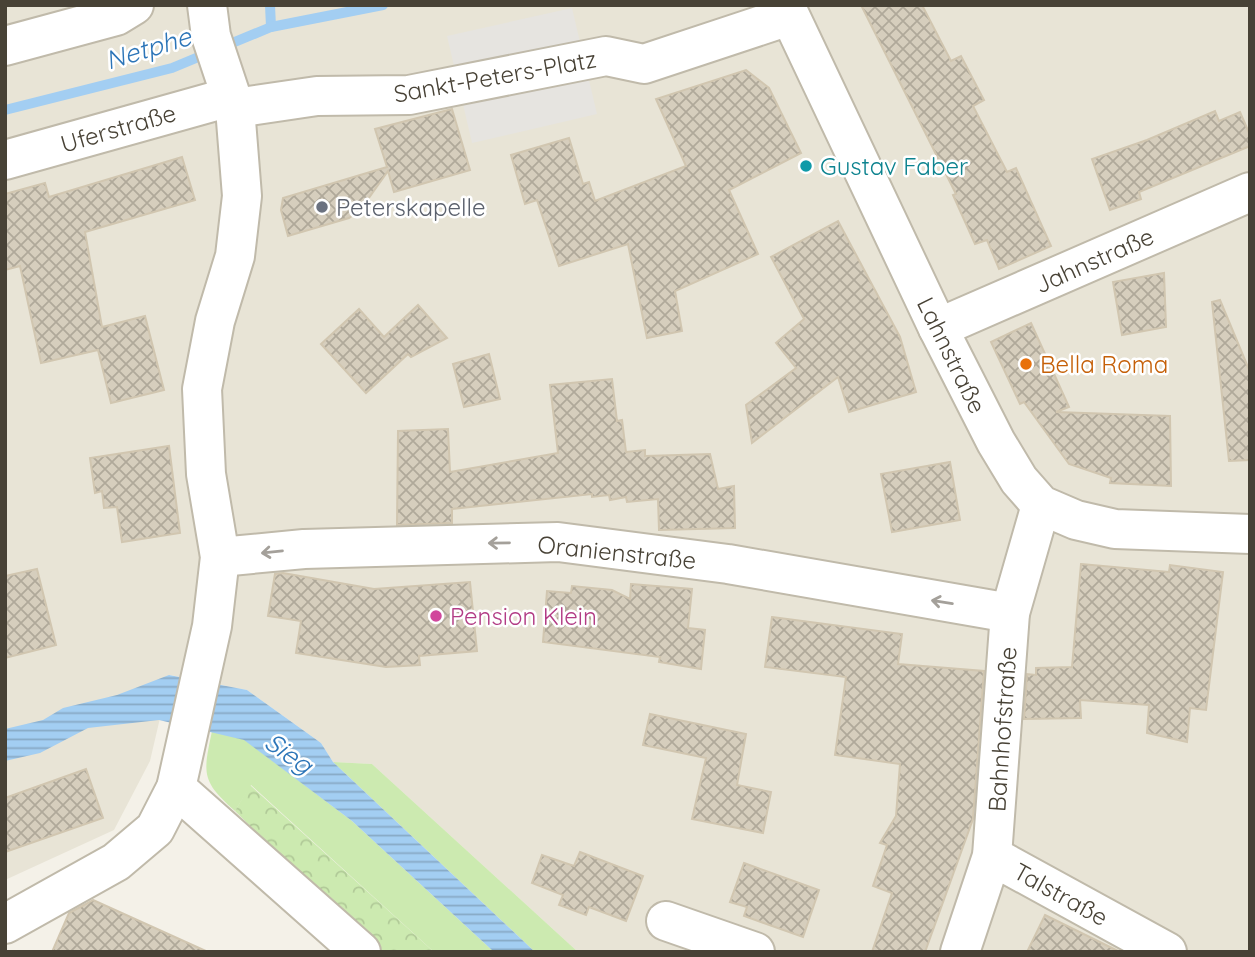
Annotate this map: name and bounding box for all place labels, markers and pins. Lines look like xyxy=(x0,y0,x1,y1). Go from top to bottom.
place label: Gustav Faber xyxy=(820,151,968,181)
marker: Gustav Faber xyxy=(798,158,814,174)
place label: Peterskapelle xyxy=(336,192,485,222)
marker: Peterskapelle xyxy=(314,199,330,215)
place label: Bella Roma xyxy=(1040,349,1168,379)
marker: Bella Roma xyxy=(1018,356,1034,372)
place label: Pension Klein xyxy=(450,601,597,631)
marker: Pension Klein xyxy=(428,608,444,624)

